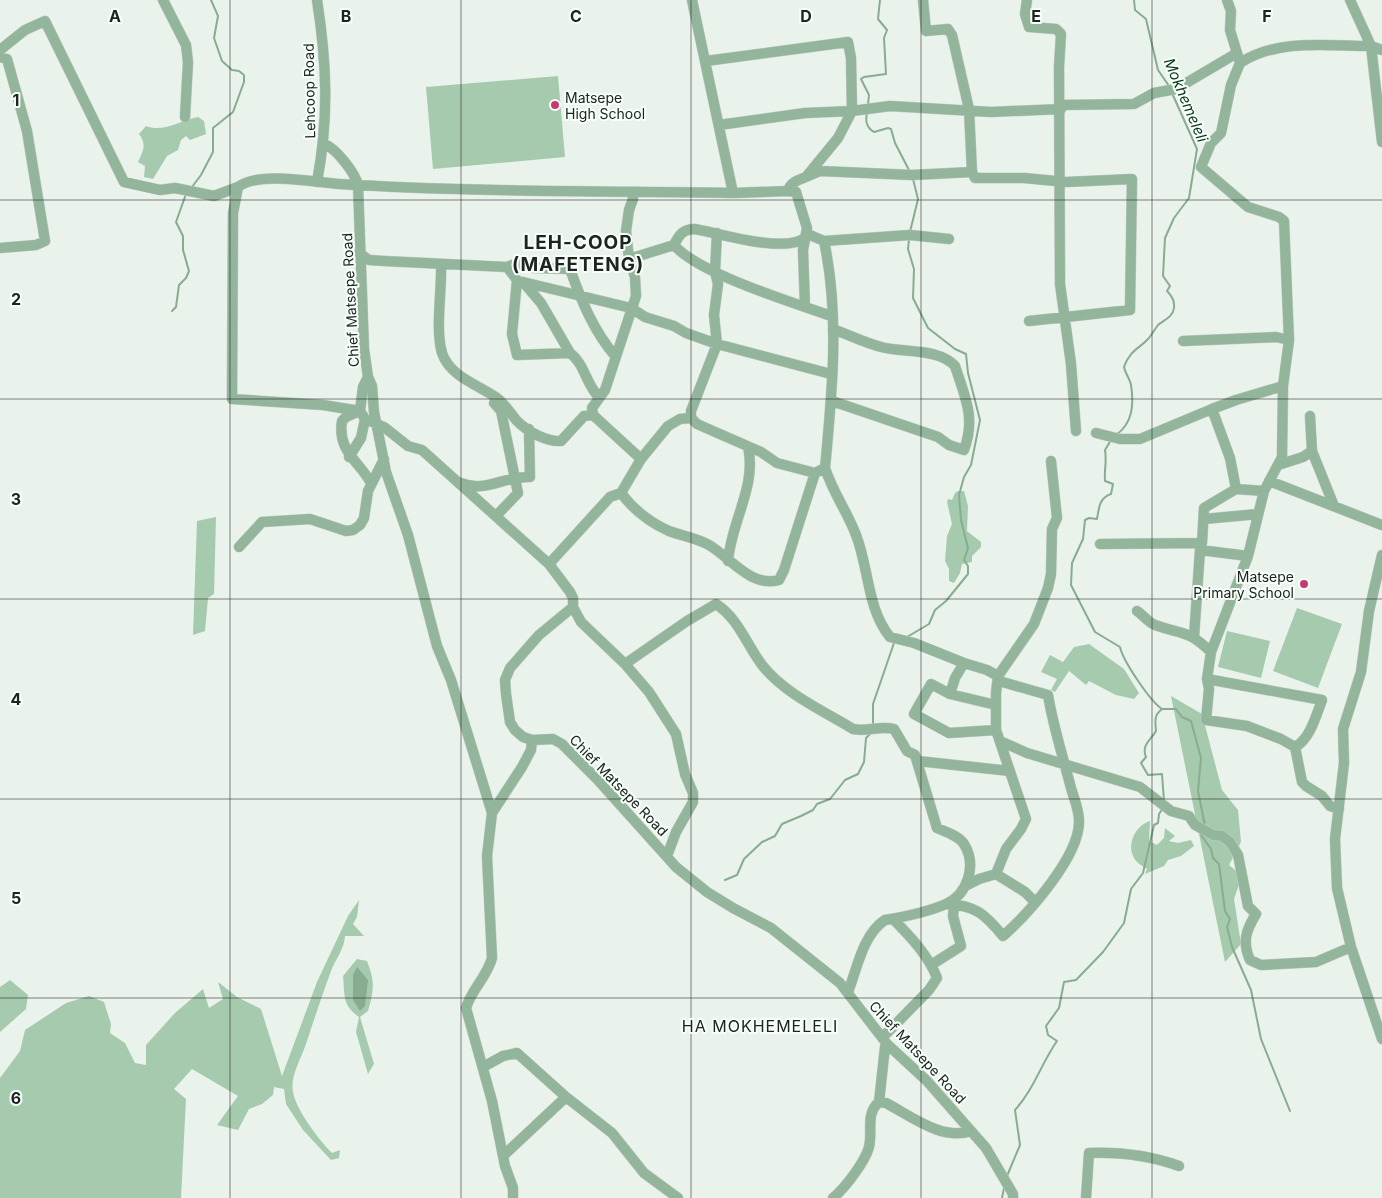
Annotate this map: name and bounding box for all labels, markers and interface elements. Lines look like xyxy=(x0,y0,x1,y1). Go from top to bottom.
text: A xyxy=(109,6,121,26)
text: B xyxy=(341,6,351,26)
text: C xyxy=(570,6,582,26)
text: D xyxy=(800,6,812,26)
text: E xyxy=(1031,6,1041,26)
text: F xyxy=(1262,6,1272,26)
street label: Lehcoop Road xyxy=(300,43,318,139)
water label: Mokhemeleli xyxy=(1160,55,1212,145)
place label: Matsepe High School xyxy=(565,89,645,122)
text: 1 xyxy=(13,90,19,110)
marker: Matsepe High School xyxy=(549,99,561,111)
district label: LEH-COOP (MAFETENG) xyxy=(512,231,644,276)
street label: Chief Matsepe Road xyxy=(338,233,362,367)
text: 2 xyxy=(11,289,21,309)
text: 3 xyxy=(11,489,21,509)
place label: Matsepe Primary School xyxy=(1193,568,1294,601)
marker: Matsepe Primary School xyxy=(1298,578,1310,590)
text: 4 xyxy=(11,689,22,709)
street label: Chief Matsepe Road xyxy=(566,731,672,839)
text: 5 xyxy=(11,888,21,908)
street label: Chief Matsepe Road xyxy=(866,997,970,1107)
district label: HA MOKHEMELELI xyxy=(682,1016,838,1036)
text: 6 xyxy=(11,1088,21,1108)

